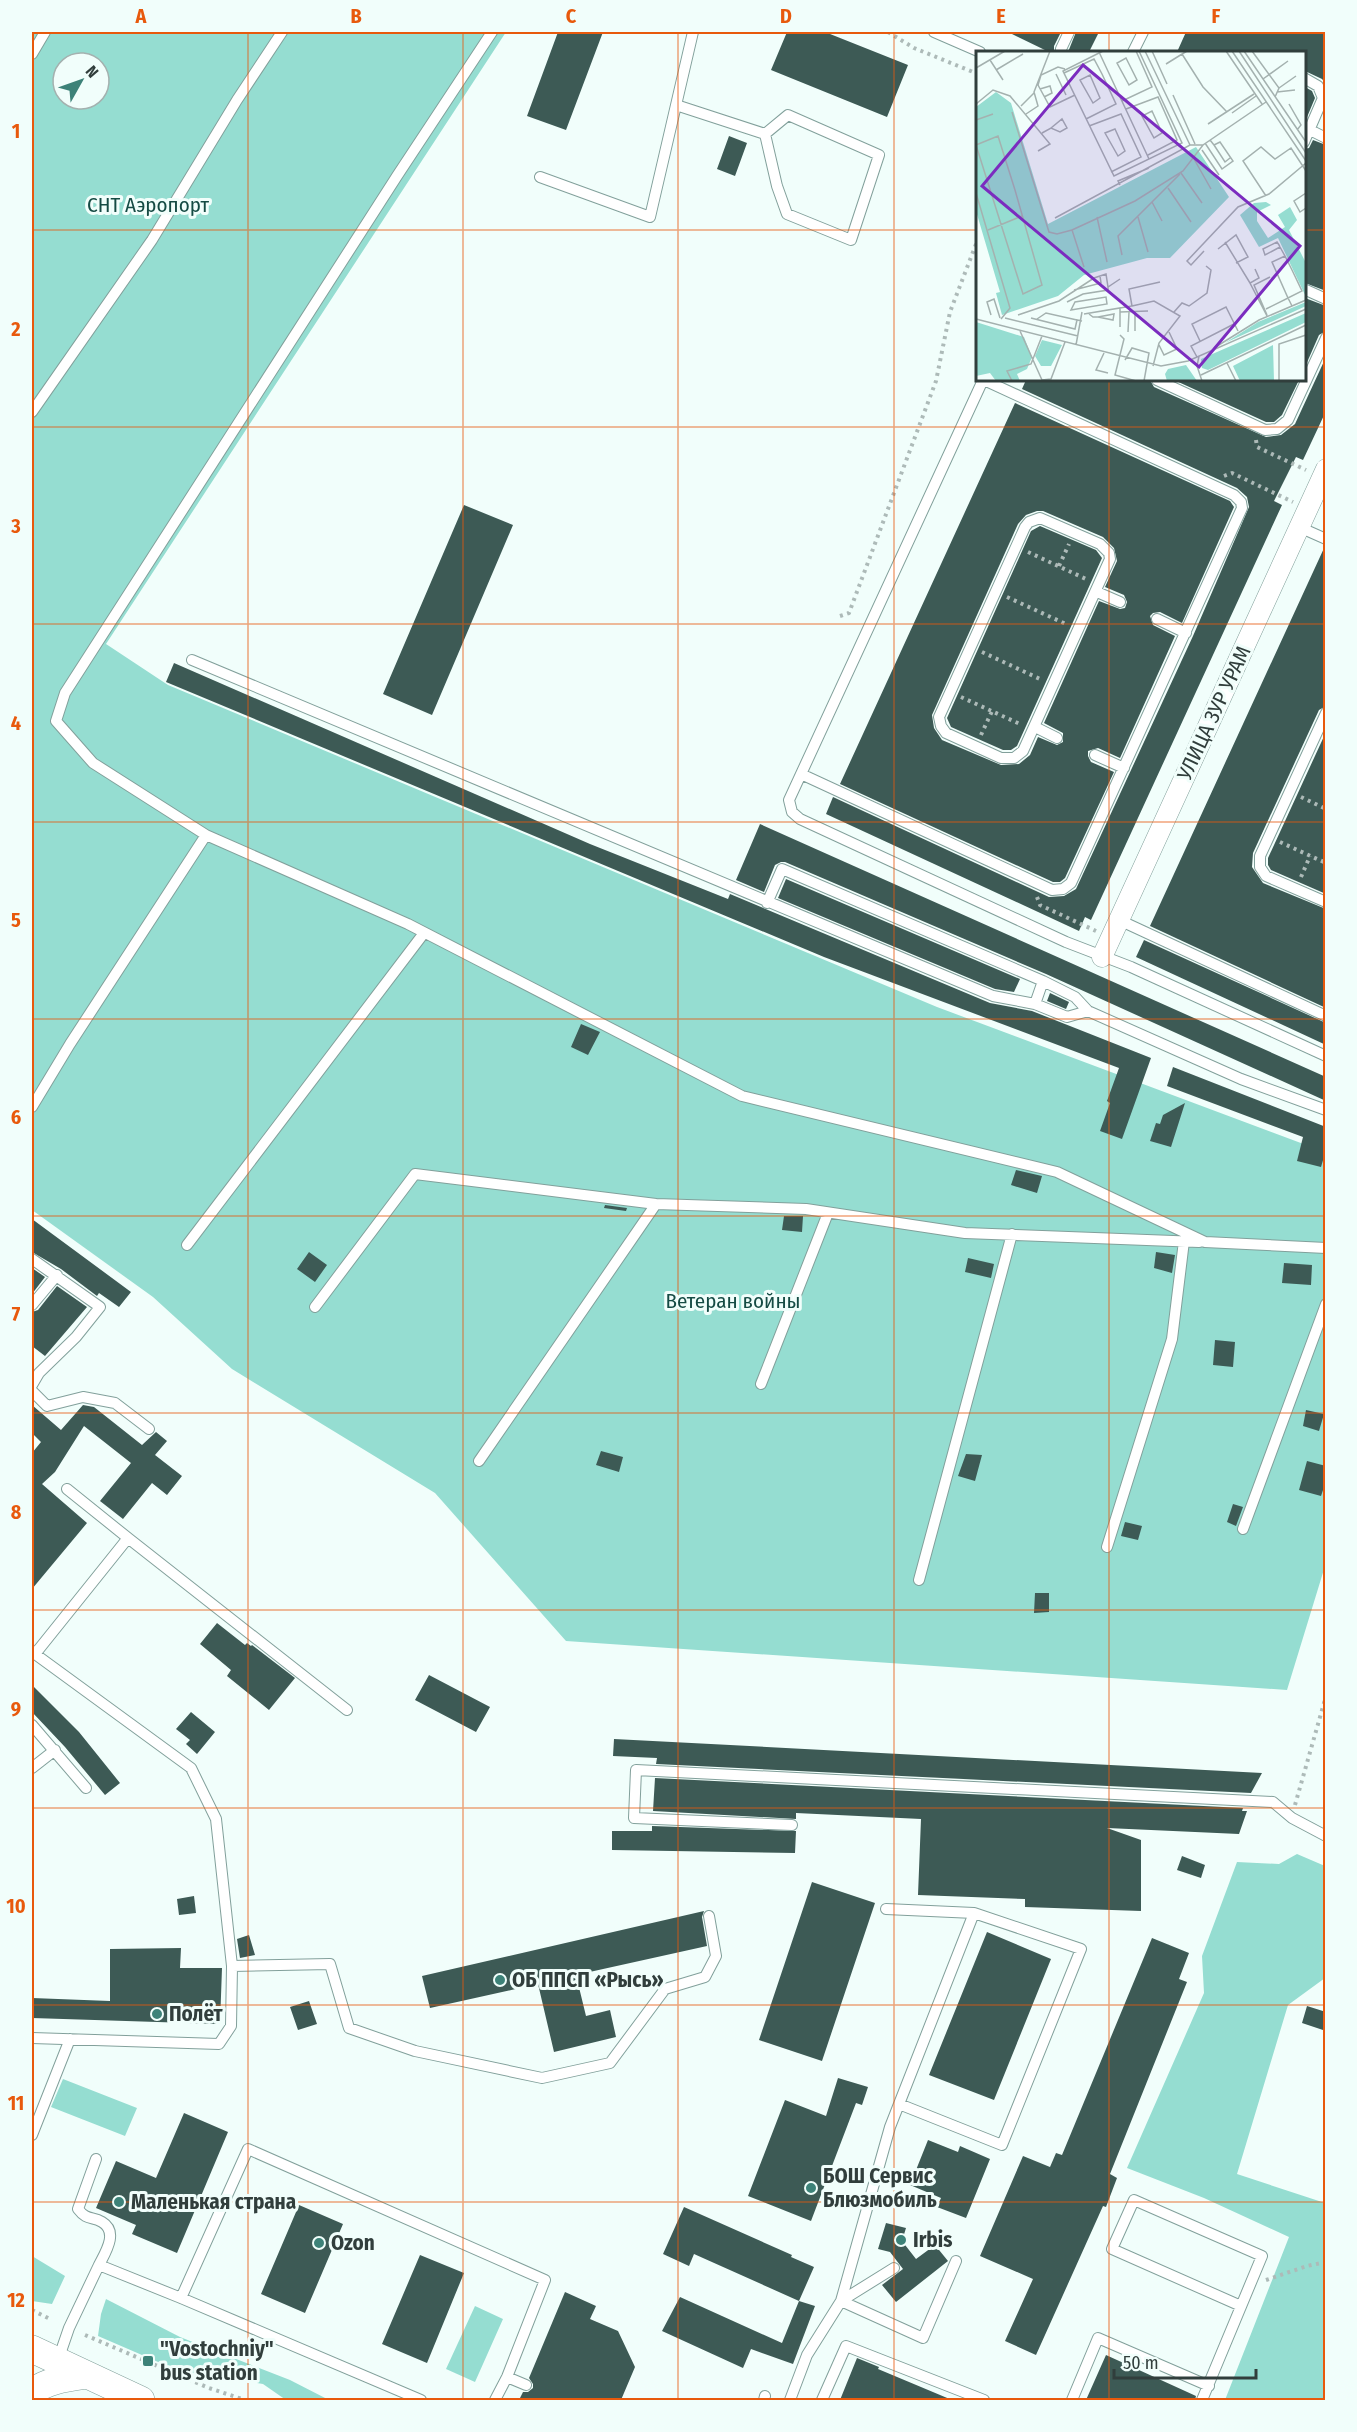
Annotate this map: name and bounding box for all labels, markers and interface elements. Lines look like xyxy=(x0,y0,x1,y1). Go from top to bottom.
text: A xyxy=(135,4,148,28)
text: B xyxy=(350,4,362,28)
text: C xyxy=(566,4,577,28)
text: D xyxy=(780,4,792,28)
text: E xyxy=(996,4,1006,28)
text: F xyxy=(1212,4,1221,28)
north arrow xyxy=(51,51,111,111)
inset map xyxy=(976,51,1306,381)
text: N xyxy=(82,62,102,81)
text: 1 xyxy=(12,119,20,143)
park label: СНТ Аэропорт xyxy=(87,192,209,218)
text: 2 xyxy=(10,317,21,341)
text: 3 xyxy=(10,514,21,538)
street label: УЛИЦА ЗУР УРАМ xyxy=(1171,642,1256,785)
text: 4 xyxy=(11,711,21,735)
text: 5 xyxy=(11,908,21,932)
text: 6 xyxy=(11,1105,21,1129)
park label: Ветеран войны xyxy=(665,1288,801,1314)
text: 7 xyxy=(12,1302,21,1326)
text: 8 xyxy=(11,1500,22,1524)
text: 9 xyxy=(11,1697,21,1721)
text: 10 xyxy=(6,1894,26,1918)
place label: ОБ ППСП «Рысь» xyxy=(512,1967,664,1993)
marker: ОБ ППСП «Рысь» xyxy=(493,1973,507,1987)
place label: Полёт xyxy=(169,2001,224,2027)
marker: Полёт xyxy=(150,2007,164,2021)
text: 11 xyxy=(8,2091,24,2115)
place label: БОШ Сервис Блюзмобиль xyxy=(823,2163,937,2213)
marker: БОШ Сервис Блюзмобиль xyxy=(804,2181,818,2195)
place label: Маленькая страна xyxy=(131,2189,296,2215)
marker: Маленькая страна xyxy=(112,2195,126,2209)
place label: Irbis xyxy=(913,2227,952,2253)
place label: Ozon xyxy=(331,2230,375,2256)
marker: Irbis xyxy=(894,2233,908,2247)
marker: Ozon xyxy=(312,2236,326,2250)
text: 12 xyxy=(7,2288,25,2312)
place label: "Vostochniy" bus station xyxy=(160,2336,274,2386)
scale bar xyxy=(1114,2342,1256,2380)
text: 50 m xyxy=(1123,2352,1159,2374)
marker: "Vostochniy" bus station xyxy=(141,2354,155,2368)

